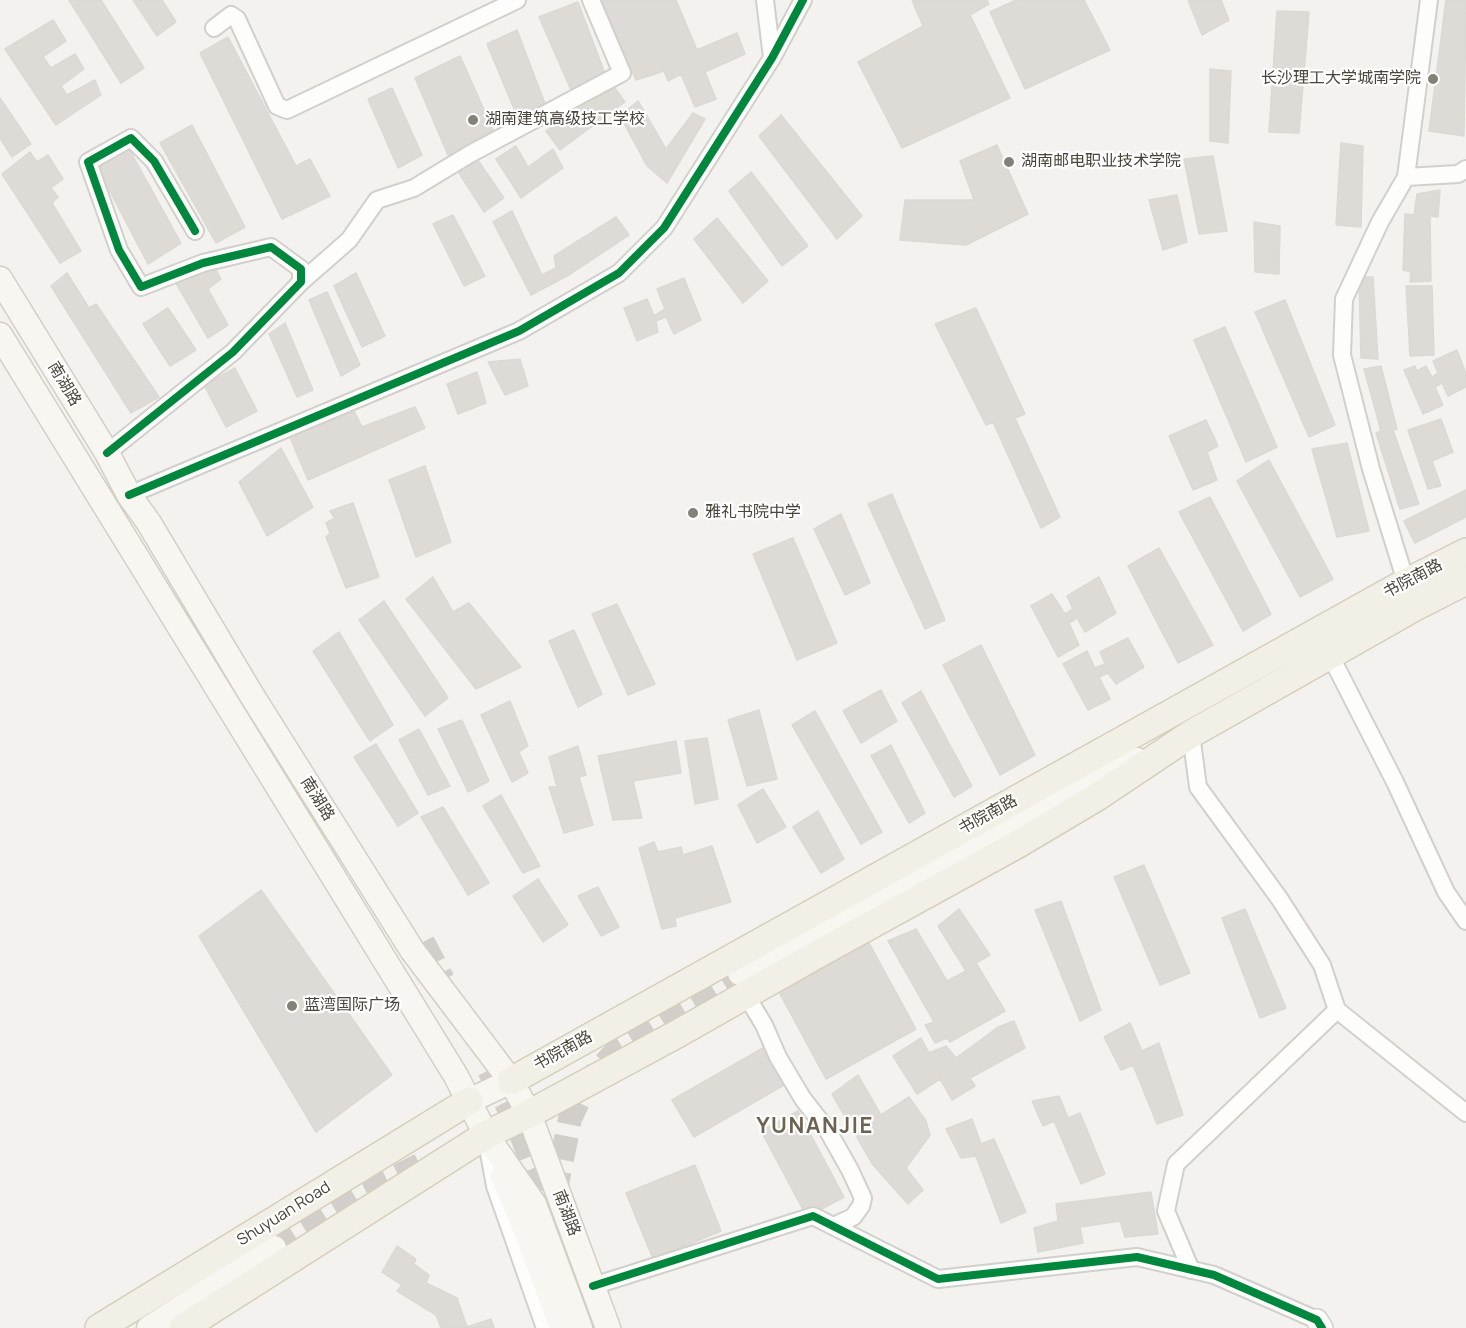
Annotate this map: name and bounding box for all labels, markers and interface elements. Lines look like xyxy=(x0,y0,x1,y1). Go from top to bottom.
place label: 长沙理工大学城南学院 xyxy=(1261,69,1421,89)
marker: 长沙理工大学城南学院 xyxy=(1426,72,1440,86)
place label: 湖南建筑高级技工学校 xyxy=(485,110,645,130)
marker: 湖南建筑高级技工学校 xyxy=(466,113,480,127)
place label: 湖南邮电职业技术学院 xyxy=(1021,152,1181,172)
marker: 湖南邮电职业技术学院 xyxy=(1002,155,1016,169)
street label: 南湖路 xyxy=(43,358,85,410)
place label: 雅礼书院中学 xyxy=(705,503,801,523)
marker: 雅礼书院中学 xyxy=(686,506,700,520)
street label: 书院南路 xyxy=(1380,556,1446,602)
street label: 南湖路 xyxy=(296,774,338,824)
street label: 书院南路 xyxy=(955,791,1021,839)
place label: 蓝湾国际广场 xyxy=(304,996,400,1016)
marker: 蓝湾国际广场 xyxy=(285,999,299,1013)
street label: 书院南路 xyxy=(530,1027,596,1075)
district label: YUNANJIE xyxy=(756,1114,874,1140)
street label: Shuyuan Road xyxy=(234,1178,334,1250)
street label: 南湖路 xyxy=(548,1187,584,1239)

